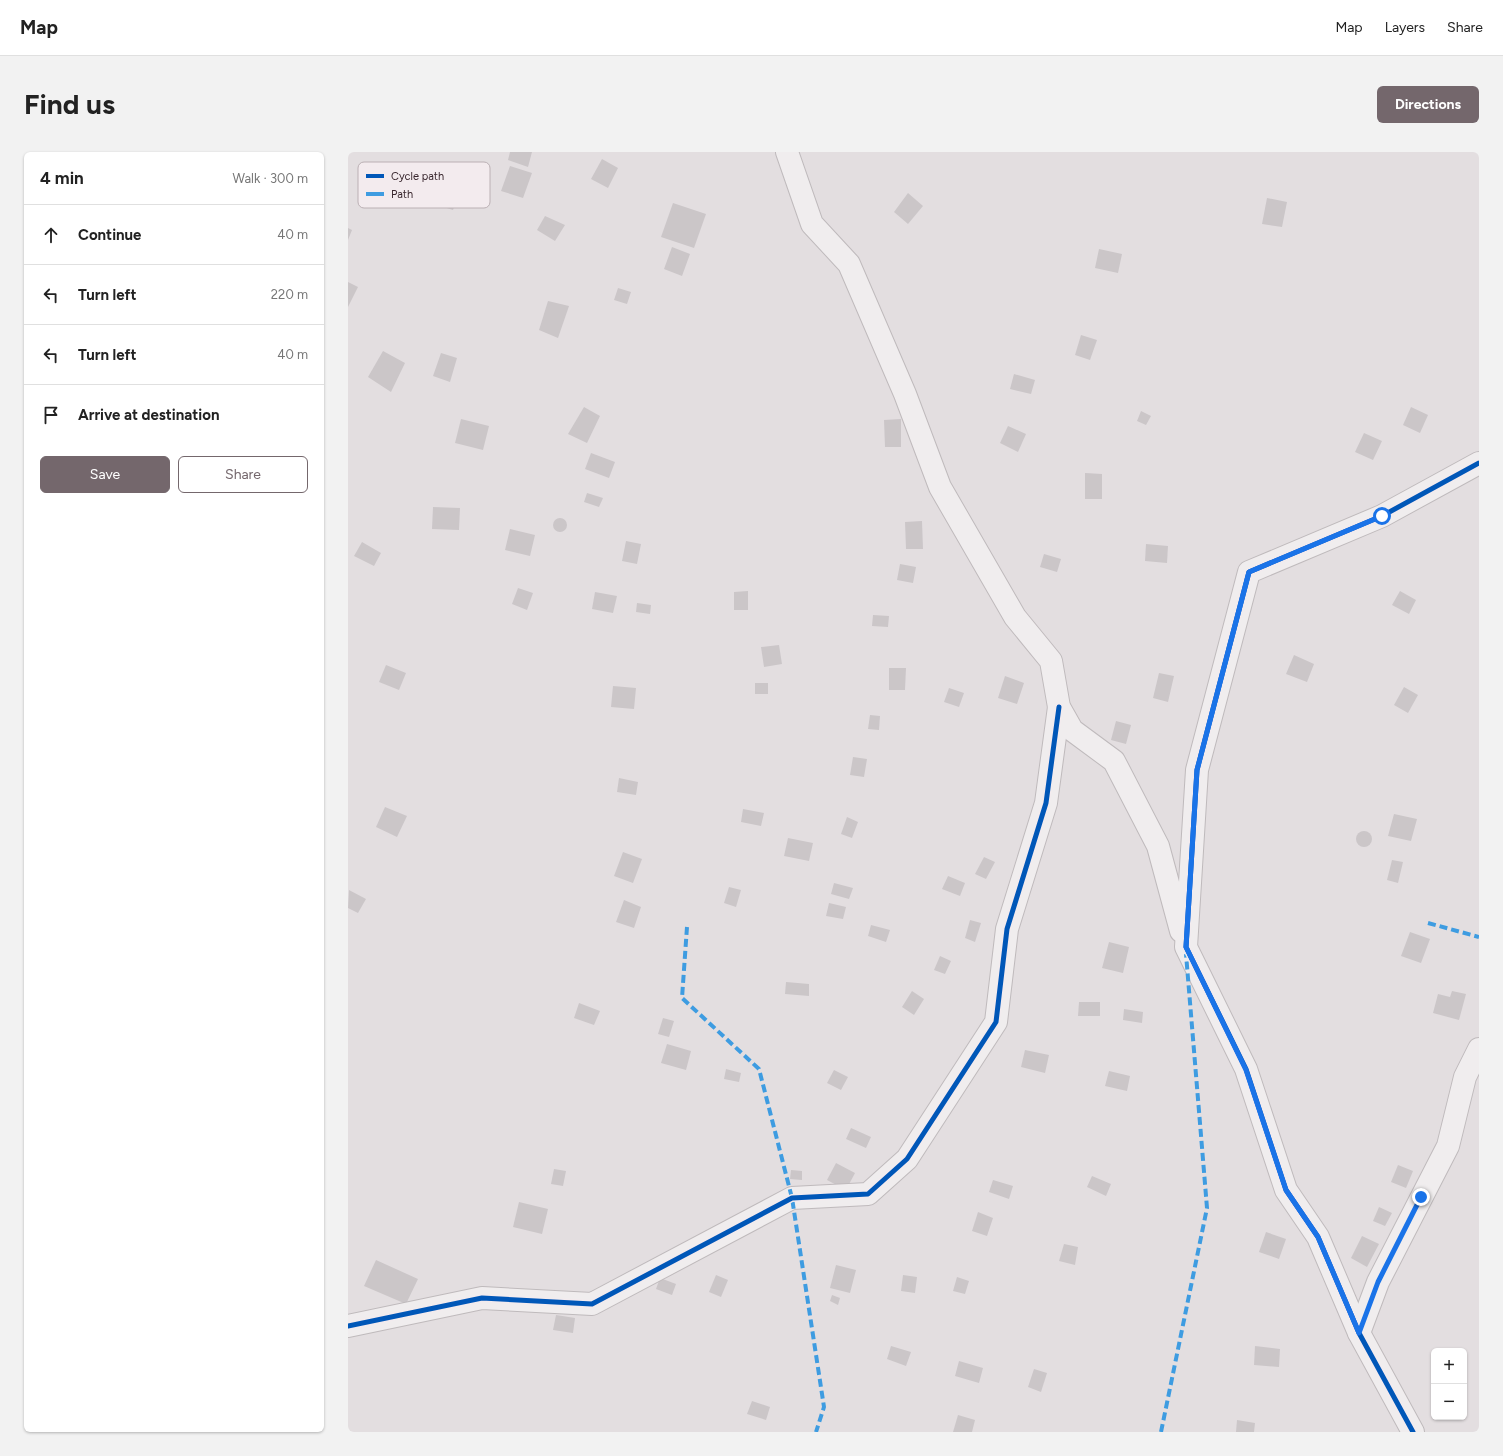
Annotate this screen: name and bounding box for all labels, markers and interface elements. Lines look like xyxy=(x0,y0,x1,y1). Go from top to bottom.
text: Map xyxy=(20,16,58,39)
text: Map xyxy=(1335,19,1363,36)
text: Layers xyxy=(1385,19,1425,36)
text: Share xyxy=(1447,19,1483,36)
button: Directions xyxy=(1377,86,1479,123)
text: Find us xyxy=(24,87,115,121)
legend xyxy=(358,162,490,208)
text: 4 min xyxy=(40,168,84,188)
text: Cycle path xyxy=(391,170,444,183)
text: Walk · 300 m xyxy=(233,171,308,186)
text: Path xyxy=(391,188,413,201)
icon: ahead xyxy=(40,224,62,246)
text: Continue xyxy=(78,226,141,244)
text: 40 m xyxy=(277,227,308,242)
icon: left xyxy=(40,284,62,306)
text: Turn left xyxy=(78,286,136,304)
text: 220 m xyxy=(271,287,308,302)
icon: left xyxy=(40,344,62,366)
text: Turn left xyxy=(78,346,136,364)
text: 40 m xyxy=(277,347,308,362)
icon: arrive xyxy=(40,404,62,426)
text: Arrive at destination xyxy=(78,406,219,424)
button: Save xyxy=(40,456,170,493)
button: Share xyxy=(178,456,308,493)
route start xyxy=(1373,507,1391,525)
route end xyxy=(1412,1188,1430,1206)
map controls xyxy=(1431,1348,1467,1420)
button: + xyxy=(1431,1348,1467,1384)
button: − xyxy=(1431,1384,1467,1420)

